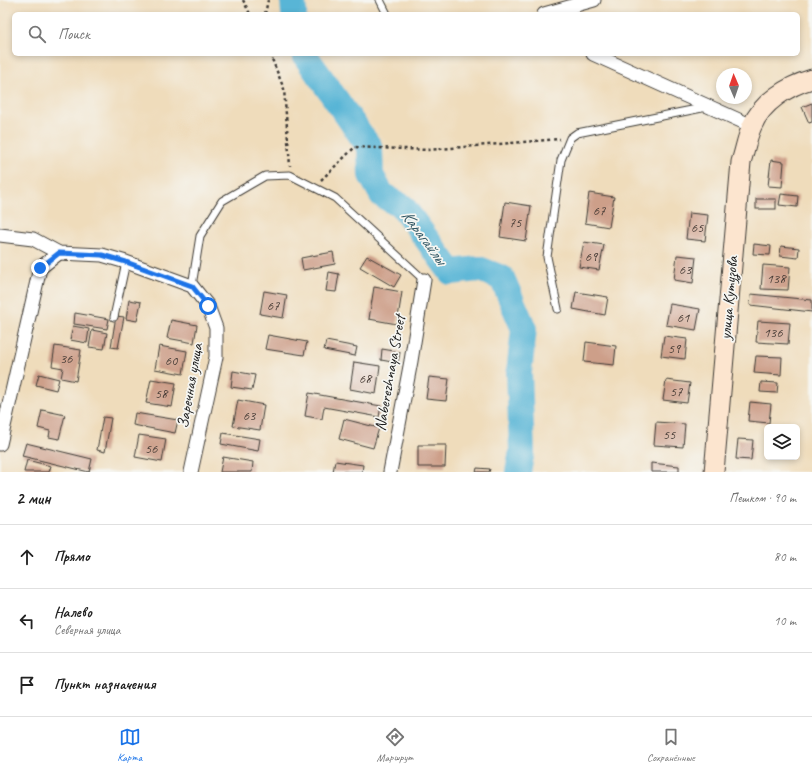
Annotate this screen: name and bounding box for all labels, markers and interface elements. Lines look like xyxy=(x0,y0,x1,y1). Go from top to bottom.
search box xyxy=(12,12,800,56)
icon: search xyxy=(26,23,48,45)
text: Поиск xyxy=(58,25,90,44)
north arrow xyxy=(716,68,752,104)
house number: 67 xyxy=(593,202,606,219)
water label: Карагайлы xyxy=(397,206,453,271)
house number: 75 xyxy=(509,214,522,231)
house number: 65 xyxy=(691,219,704,236)
house number: 69 xyxy=(585,248,599,265)
street label: улица Кутузова xyxy=(715,254,743,342)
route end xyxy=(31,259,49,277)
house number: 63 xyxy=(679,261,693,278)
house number: 138 xyxy=(767,270,787,287)
route start xyxy=(199,297,217,315)
house number: 67 xyxy=(267,297,280,314)
house number: 61 xyxy=(677,309,690,326)
street label: Naberezhnaya Street xyxy=(370,311,410,432)
house number: 136 xyxy=(764,324,783,341)
house number: 59 xyxy=(668,340,682,357)
street label: Заречная улица xyxy=(173,341,207,430)
house number: 36 xyxy=(60,350,73,367)
house number: 60 xyxy=(165,352,179,369)
house number: 68 xyxy=(359,370,373,387)
house number: 57 xyxy=(670,383,683,400)
house number: 58 xyxy=(155,385,169,402)
house number: 63 xyxy=(243,407,257,424)
map controls xyxy=(764,424,800,460)
button: layers xyxy=(764,424,800,460)
house number: 55 xyxy=(663,426,676,443)
house number: 56 xyxy=(145,440,158,457)
text: 2 мин xyxy=(16,488,51,509)
text: Пешком · 90 m xyxy=(729,490,796,506)
icon: ahead xyxy=(16,546,38,568)
text: Прямо xyxy=(54,547,90,566)
text: 80 m xyxy=(774,549,796,565)
text: Налево xyxy=(54,603,92,622)
icon: left xyxy=(16,610,38,632)
text: 10 m xyxy=(774,613,796,629)
text: Северная улица xyxy=(54,622,120,638)
icon: arrive xyxy=(16,674,38,696)
text: Пункт назначения xyxy=(54,675,156,694)
tab: Карта xyxy=(117,726,142,764)
tab: Маршрут xyxy=(377,726,413,764)
tab: Сохранённые xyxy=(647,726,695,764)

